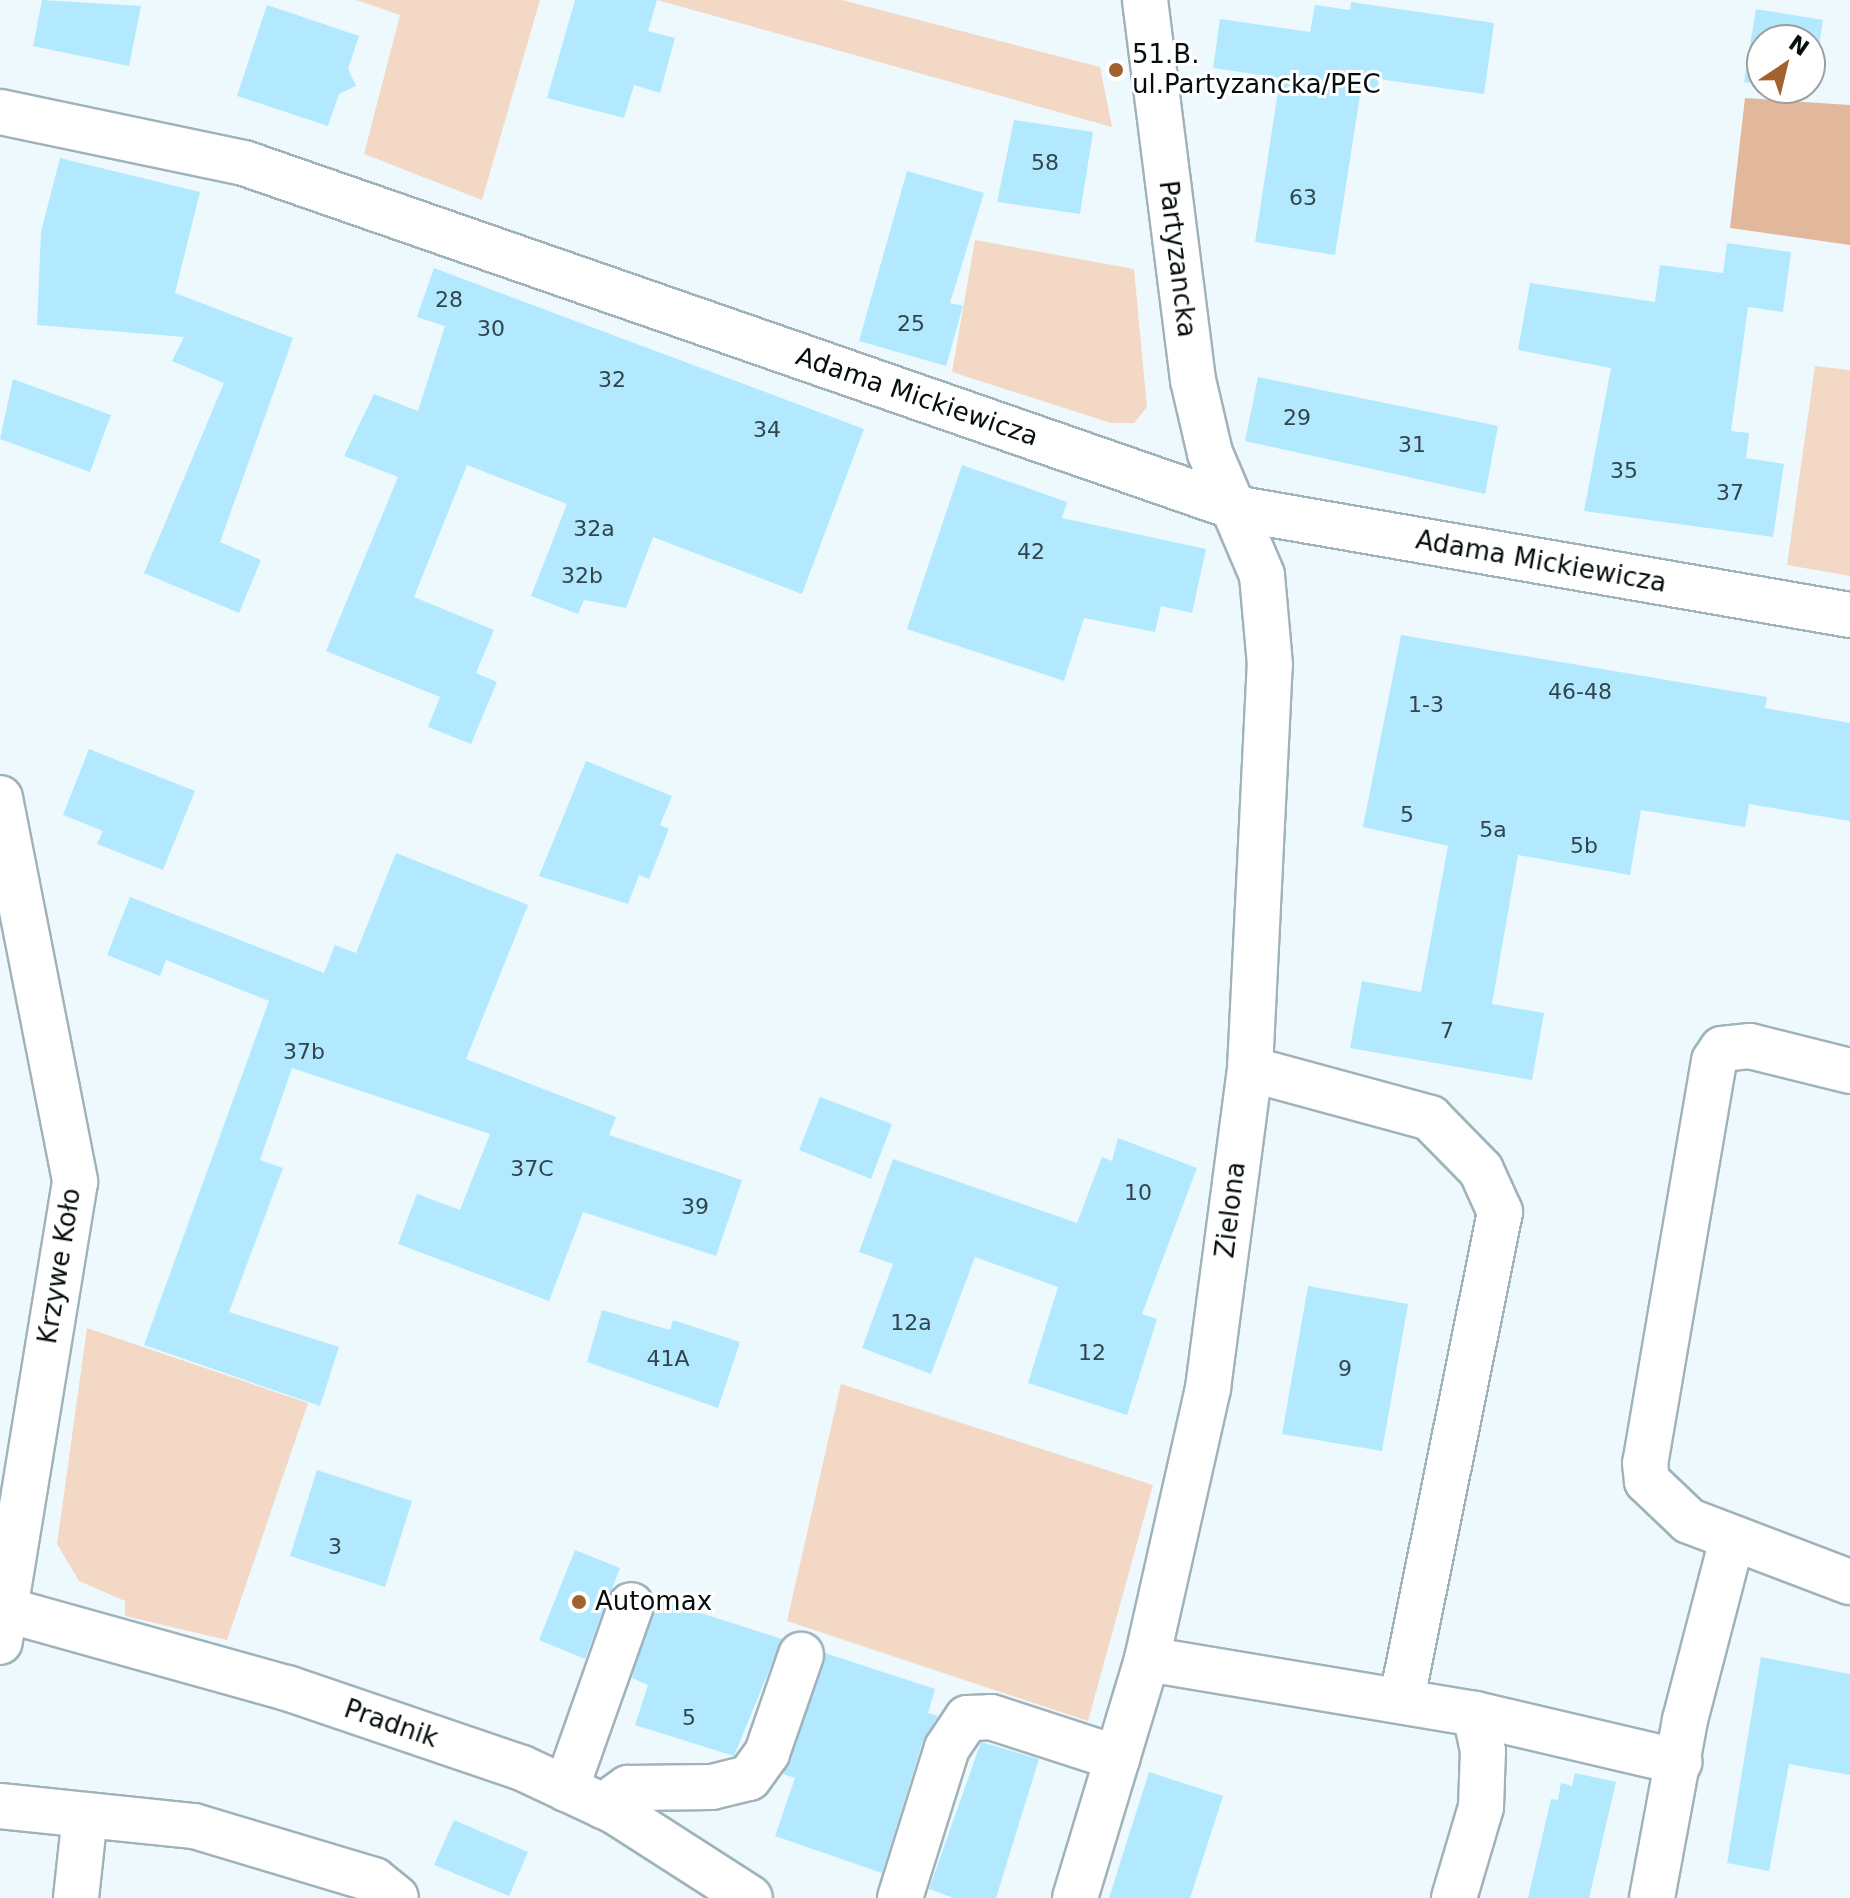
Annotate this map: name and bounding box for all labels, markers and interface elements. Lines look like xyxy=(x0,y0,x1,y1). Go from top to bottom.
north arrow xyxy=(1746,24,1826,104)
text: N xyxy=(1784,30,1814,61)
place label: 51.B. ul.Partyzancka/PEC xyxy=(1132,39,1381,100)
marker: 51.B. ul.Partyzancka/PEC xyxy=(1107,61,1125,79)
house number: 58 xyxy=(1031,150,1059,176)
street label: Partyzancka xyxy=(1152,179,1202,339)
house number: 63 xyxy=(1289,185,1317,211)
house number: 28 xyxy=(435,287,463,313)
house number: 25 xyxy=(897,311,925,337)
house number: 30 xyxy=(477,316,505,342)
street label: Adama Mickiewicza xyxy=(792,341,1042,453)
house number: 32 xyxy=(598,367,626,393)
house number: 29 xyxy=(1283,405,1311,431)
house number: 34 xyxy=(753,417,781,443)
house number: 31 xyxy=(1398,432,1426,458)
house number: 35 xyxy=(1610,458,1638,484)
house number: 37 xyxy=(1716,480,1744,506)
house number: 32a xyxy=(573,516,615,542)
street label: Adama Mickiewicza xyxy=(1413,525,1669,599)
house number: 42 xyxy=(1017,539,1045,565)
house number: 32b xyxy=(561,563,603,589)
house number: 46-48 xyxy=(1548,679,1612,705)
house number: 1-3 xyxy=(1408,692,1444,718)
house number: 5 xyxy=(1400,802,1414,828)
house number: 5a xyxy=(1479,817,1507,843)
house number: 5b xyxy=(1570,833,1598,859)
house number: 7 xyxy=(1440,1018,1454,1044)
house number: 37b xyxy=(283,1039,325,1065)
house number: 37C xyxy=(510,1156,554,1182)
street label: Zielona xyxy=(1210,1160,1252,1260)
house number: 10 xyxy=(1124,1180,1152,1206)
street label: Krzywe Koło xyxy=(32,1186,88,1346)
house number: 39 xyxy=(681,1194,709,1220)
house number: 12a xyxy=(890,1310,932,1336)
house number: 12 xyxy=(1078,1340,1106,1366)
house number: 41A xyxy=(646,1346,690,1372)
house number: 9 xyxy=(1338,1356,1352,1382)
house number: 3 xyxy=(328,1534,342,1560)
place label: Automax xyxy=(595,1586,712,1618)
marker: Automax xyxy=(570,1593,588,1611)
street label: Pradnik xyxy=(340,1693,442,1755)
house number: 5 xyxy=(682,1705,696,1731)

